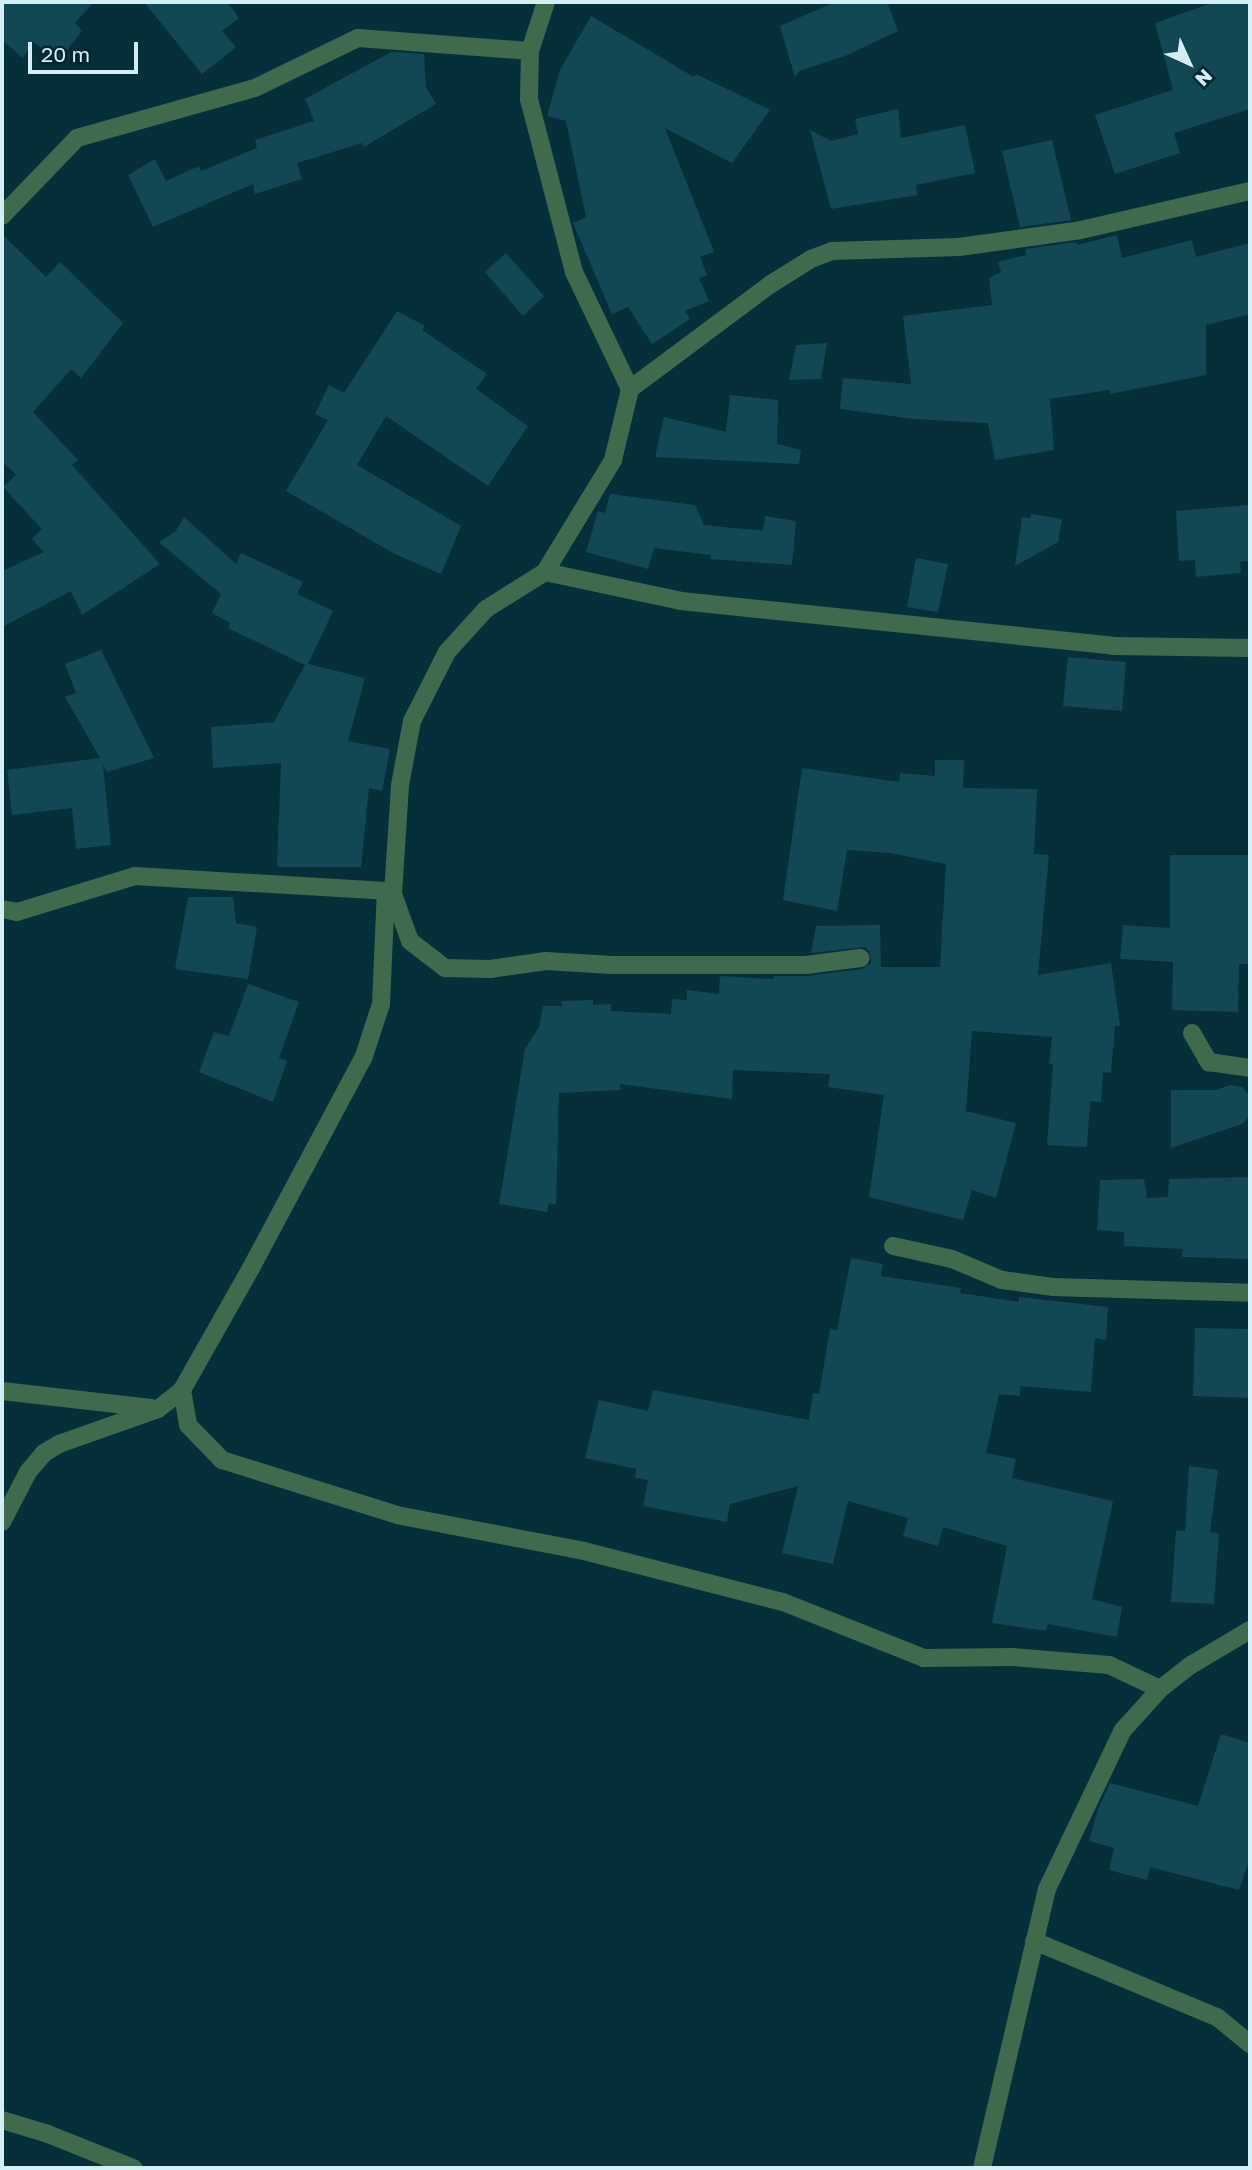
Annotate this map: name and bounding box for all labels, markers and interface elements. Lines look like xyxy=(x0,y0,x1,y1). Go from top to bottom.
scale bar xyxy=(32,28,142,72)
north arrow xyxy=(1154,28,1224,98)
text: 20 m xyxy=(41,41,90,67)
text: N xyxy=(1191,65,1217,91)

